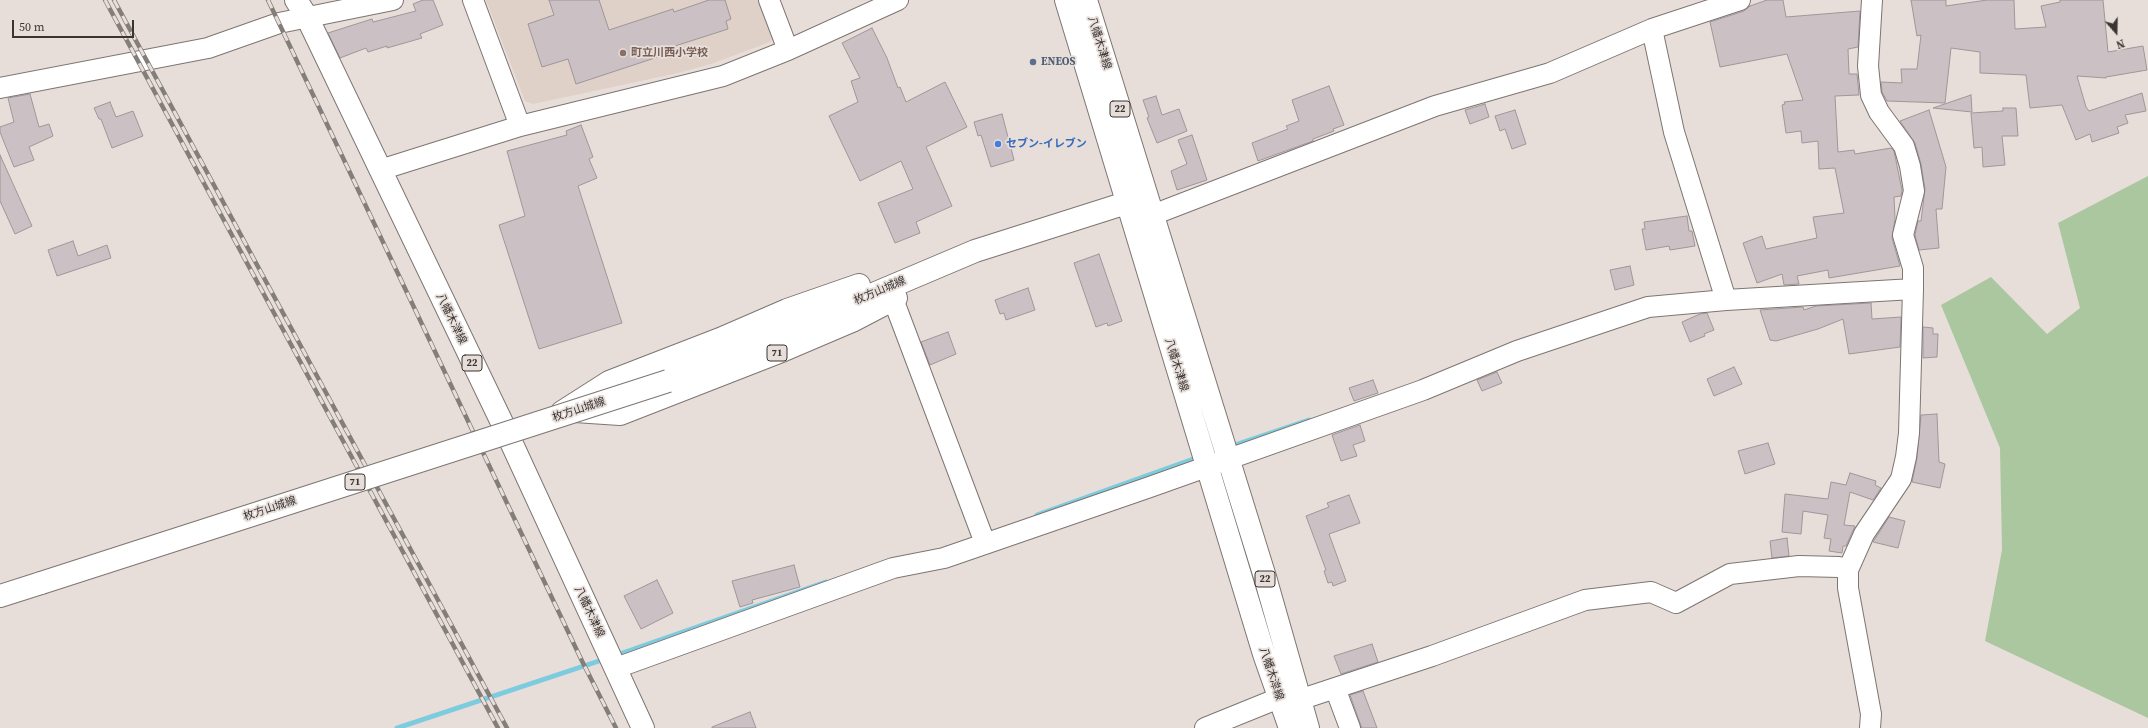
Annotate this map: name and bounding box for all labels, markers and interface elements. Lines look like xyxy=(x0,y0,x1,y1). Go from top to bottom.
scale bar xyxy=(14,12,136,38)
north arrow xyxy=(2096,12,2136,52)
street label: 八幡木津線 xyxy=(1085,15,1113,71)
text: 50 m xyxy=(19,19,45,35)
text: N xyxy=(2114,35,2127,52)
place label: 町立川西小学校 xyxy=(631,46,708,60)
marker: 町立川西小学校 xyxy=(618,48,628,58)
place label: ENEOS xyxy=(1041,55,1076,69)
marker: ENEOS xyxy=(1028,57,1038,67)
road number: 22 xyxy=(1110,101,1130,117)
place label: セブン-イレブン xyxy=(1006,137,1087,151)
marker: セブン-イレブン xyxy=(993,139,1003,149)
street label: 枚方山城線 xyxy=(852,274,908,308)
street label: 八幡木津線 xyxy=(433,291,469,347)
street label: 八幡木津線 xyxy=(1162,337,1190,393)
road number: 71 xyxy=(767,345,787,361)
road number: 22 xyxy=(462,355,482,371)
street label: 枚方山城線 xyxy=(551,395,607,425)
road number: 71 xyxy=(345,474,365,490)
street label: 枚方山城線 xyxy=(242,494,298,524)
road number: 22 xyxy=(1255,571,1275,587)
street label: 八幡木津線 xyxy=(571,584,607,640)
street label: 八幡木津線 xyxy=(1256,646,1286,702)

